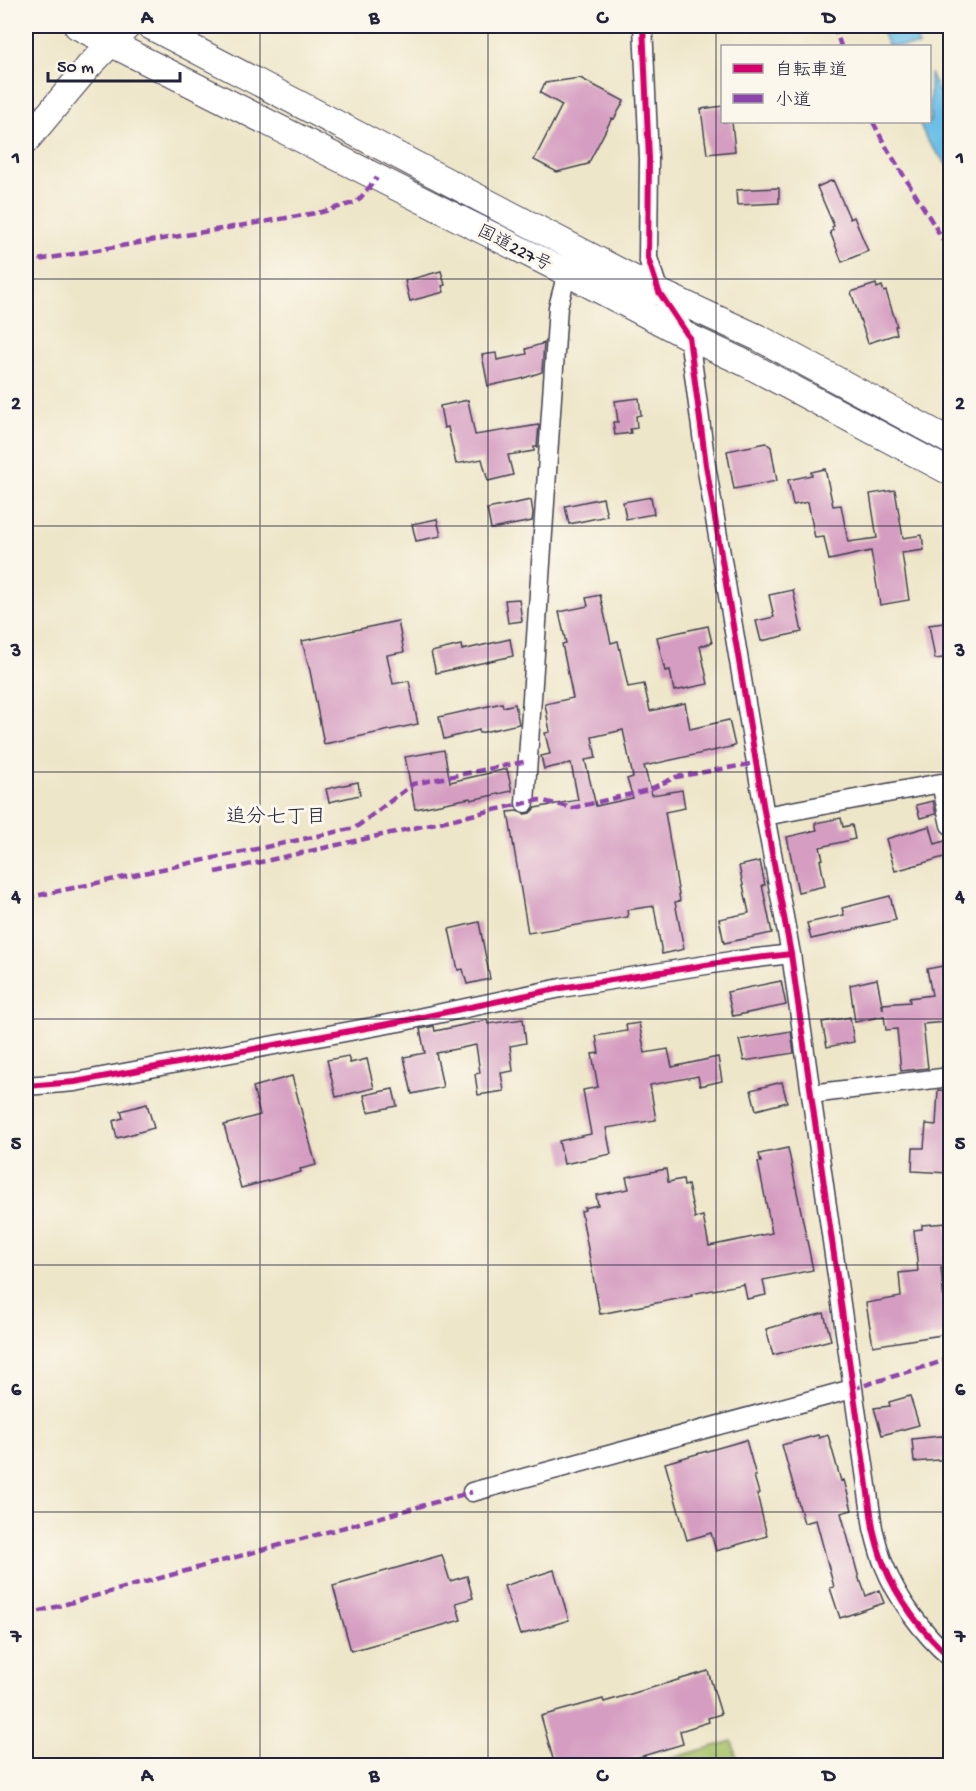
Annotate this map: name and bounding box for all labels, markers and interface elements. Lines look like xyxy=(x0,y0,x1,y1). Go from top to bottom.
text: A xyxy=(140,8,155,31)
text: B xyxy=(368,8,380,31)
text: C xyxy=(596,8,610,31)
text: D xyxy=(820,8,836,31)
scale bar xyxy=(48,45,180,83)
legend xyxy=(721,45,931,123)
text: 50 m xyxy=(57,58,94,79)
text: 自転車道 xyxy=(775,60,847,82)
text: 小道 xyxy=(775,90,811,112)
text: 1 xyxy=(11,148,20,171)
text: 1 xyxy=(955,148,964,171)
street label: 国道227号 xyxy=(473,221,555,277)
text: 2 xyxy=(11,394,21,417)
text: 2 xyxy=(955,394,965,417)
text: 3 xyxy=(10,641,21,664)
text: 3 xyxy=(954,641,965,664)
district label: 追分七丁目 xyxy=(226,805,326,830)
text: 4 xyxy=(10,887,21,910)
text: 4 xyxy=(954,887,965,910)
text: 5 xyxy=(11,1134,22,1157)
text: 5 xyxy=(955,1134,966,1157)
text: 6 xyxy=(11,1380,22,1403)
text: 6 xyxy=(955,1380,966,1403)
text: 7 xyxy=(10,1627,23,1650)
text: 7 xyxy=(954,1627,967,1650)
text: A xyxy=(140,1766,155,1789)
text: B xyxy=(368,1766,380,1789)
text: C xyxy=(596,1766,610,1789)
text: D xyxy=(820,1766,836,1789)

